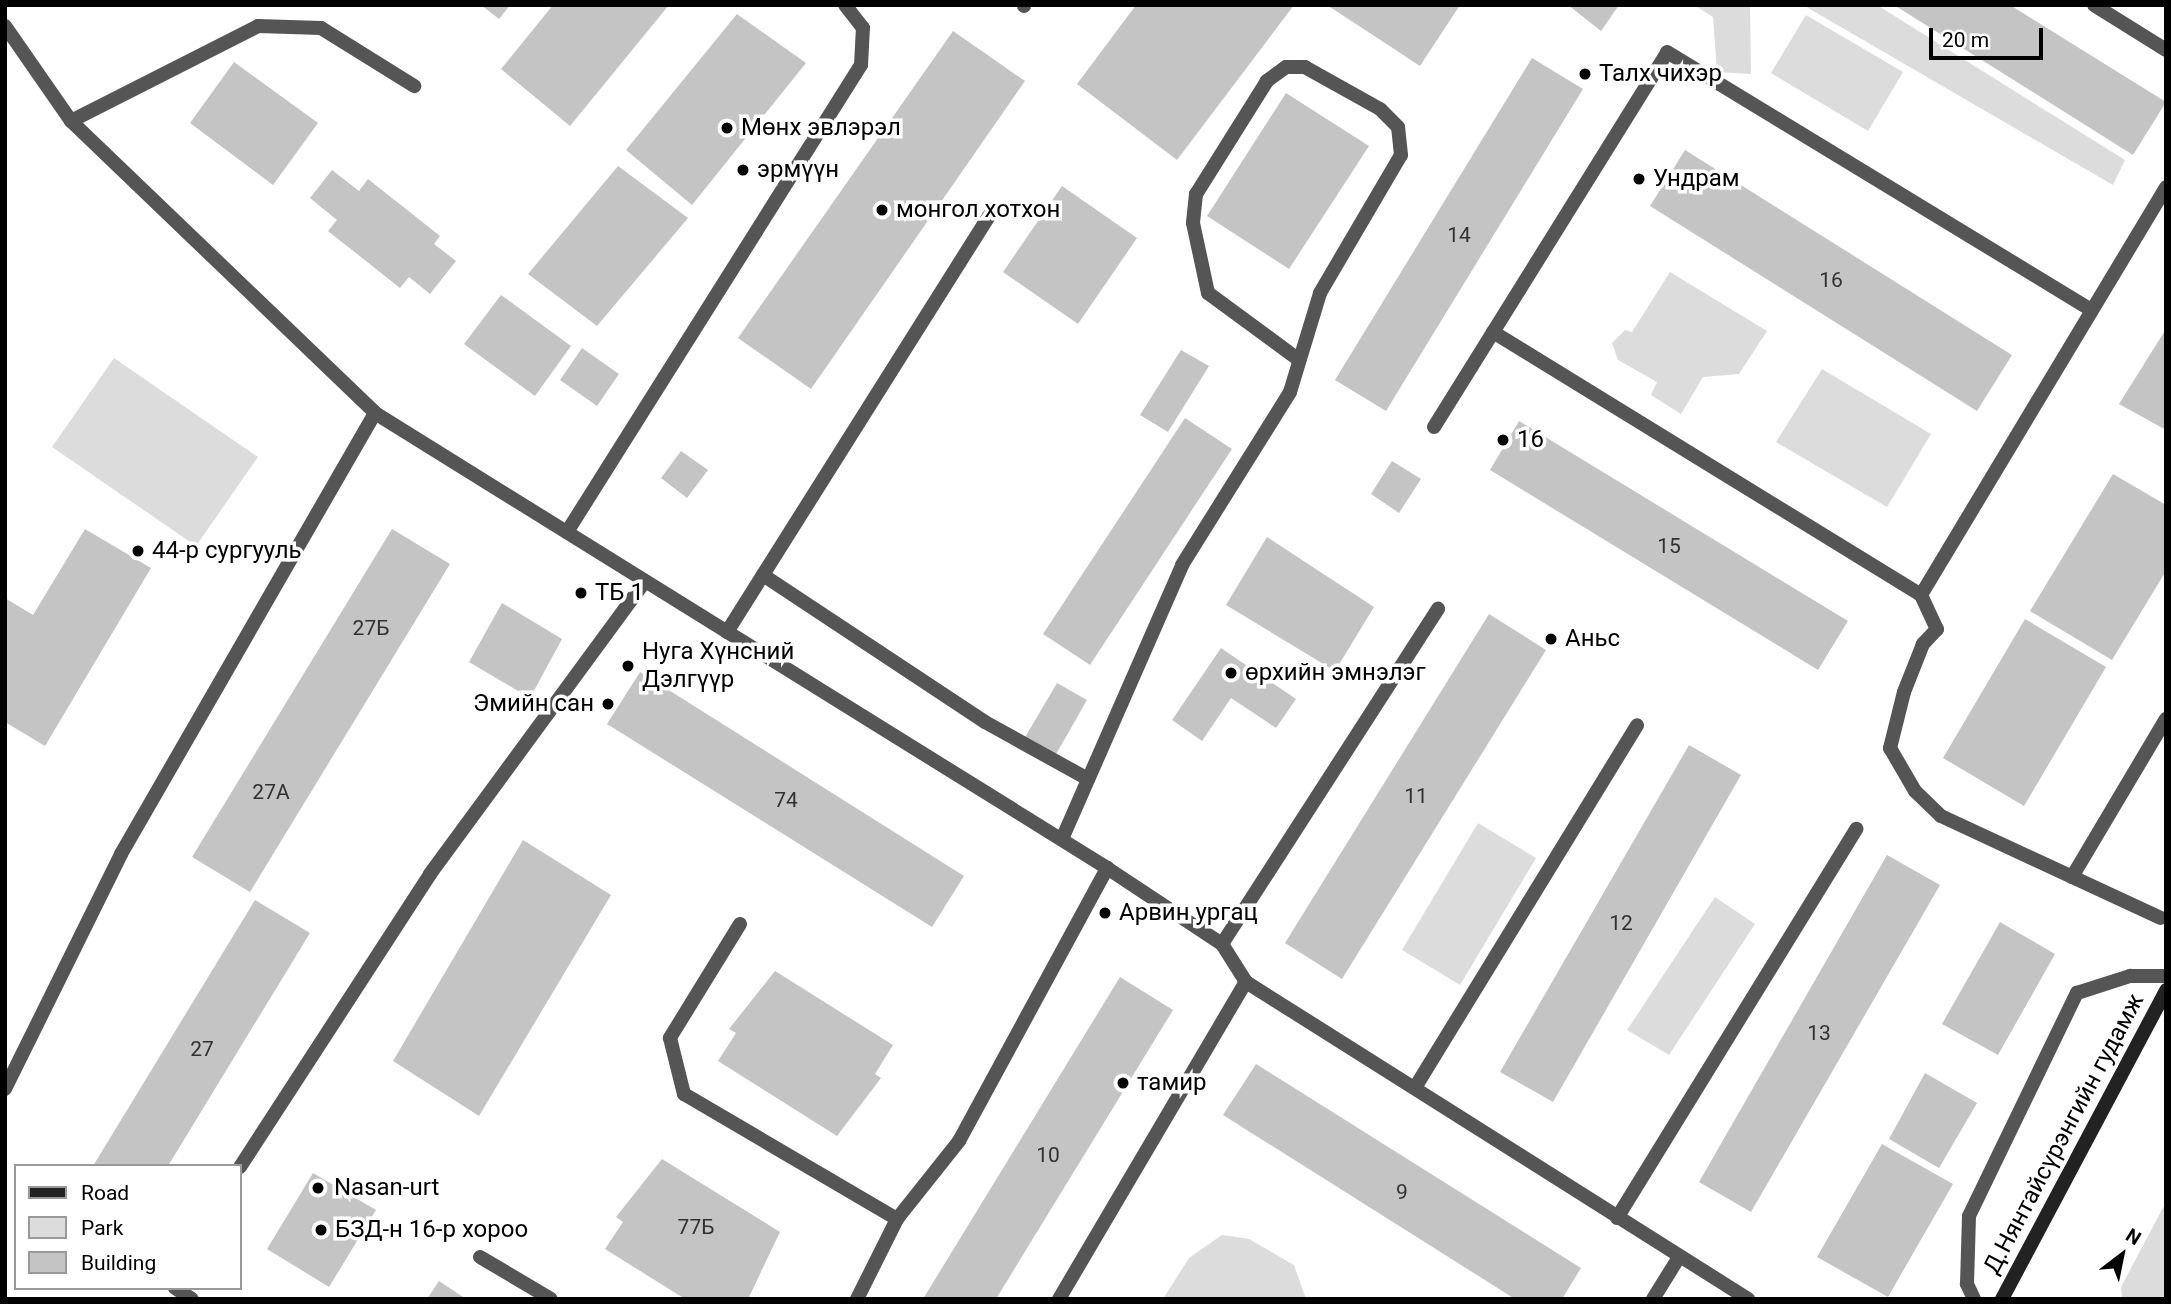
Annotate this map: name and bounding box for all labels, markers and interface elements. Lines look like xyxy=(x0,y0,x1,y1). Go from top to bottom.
scale bar xyxy=(1933,14,2047,58)
text: 20 m xyxy=(1942,28,1989,52)
place label: Талх чихэр xyxy=(1599,60,1722,88)
marker: Талх чихэр xyxy=(1577,66,1593,82)
place label: Мөнх эвлэрэл xyxy=(741,114,901,142)
marker: Мөнх эвлэрэл xyxy=(719,120,735,136)
place label: эрмүүн xyxy=(757,156,839,184)
marker: эрмүүн xyxy=(735,162,751,178)
place label: Ундрам xyxy=(1653,165,1740,193)
marker: Ундрам xyxy=(1631,171,1647,187)
place label: монгол хотхон xyxy=(896,196,1060,224)
marker: монгол хотхон xyxy=(874,202,890,218)
house number: 14 xyxy=(1447,222,1471,248)
house number: 16 xyxy=(1819,267,1843,293)
place label: 16 xyxy=(1517,426,1544,454)
marker: 16 xyxy=(1495,432,1511,448)
house number: 15 xyxy=(1657,533,1681,559)
place label: 44-р сургууль xyxy=(152,537,302,565)
marker: 44-р сургууль xyxy=(130,543,146,559)
place label: ТБ 1 xyxy=(595,579,644,607)
marker: ТБ 1 xyxy=(573,585,589,601)
house number: 27Б xyxy=(353,615,389,641)
place label: Аньс xyxy=(1565,625,1620,653)
marker: Аньс xyxy=(1543,631,1559,647)
place label: Нуга Хүнсний Дэлгүүр xyxy=(642,638,794,694)
marker: Нуга Хүнсний Дэлгүүр xyxy=(620,658,636,674)
place label: өрхийн эмнэлэг xyxy=(1245,659,1426,687)
marker: өрхийн эмнэлэг xyxy=(1223,665,1239,681)
place label: Эмийн сан xyxy=(473,690,594,718)
marker: Эмийн сан xyxy=(600,696,616,712)
house number: 27A xyxy=(252,779,290,805)
house number: 11 xyxy=(1404,783,1428,809)
house number: 74 xyxy=(774,787,798,813)
place label: Арвин ургац xyxy=(1119,899,1258,927)
marker: Арвин ургац xyxy=(1097,905,1113,921)
house number: 12 xyxy=(1609,910,1633,936)
street label: Д.Нянтайсүрэнгийн гудамж xyxy=(1978,989,2150,1279)
house number: 13 xyxy=(1807,1020,1831,1046)
house number: 27 xyxy=(190,1036,214,1062)
place label: тамир xyxy=(1137,1069,1207,1097)
marker: тамир xyxy=(1115,1075,1131,1091)
house number: 10 xyxy=(1036,1142,1060,1168)
legend xyxy=(14,1164,242,1290)
place label: Nasan-urt xyxy=(334,1174,439,1202)
marker: Nasan-urt xyxy=(308,1178,328,1198)
house number: 9 xyxy=(1396,1179,1408,1205)
text: Road xyxy=(81,1181,129,1205)
house number: 77Б xyxy=(678,1214,714,1240)
text: Park xyxy=(81,1216,123,1240)
place label: БЗД-н 16-р хороо xyxy=(335,1216,528,1244)
north arrow xyxy=(2087,1220,2157,1290)
marker: БЗД-н 16-р хороо xyxy=(313,1222,329,1238)
text: N xyxy=(2122,1223,2145,1250)
text: Building xyxy=(81,1251,156,1275)

